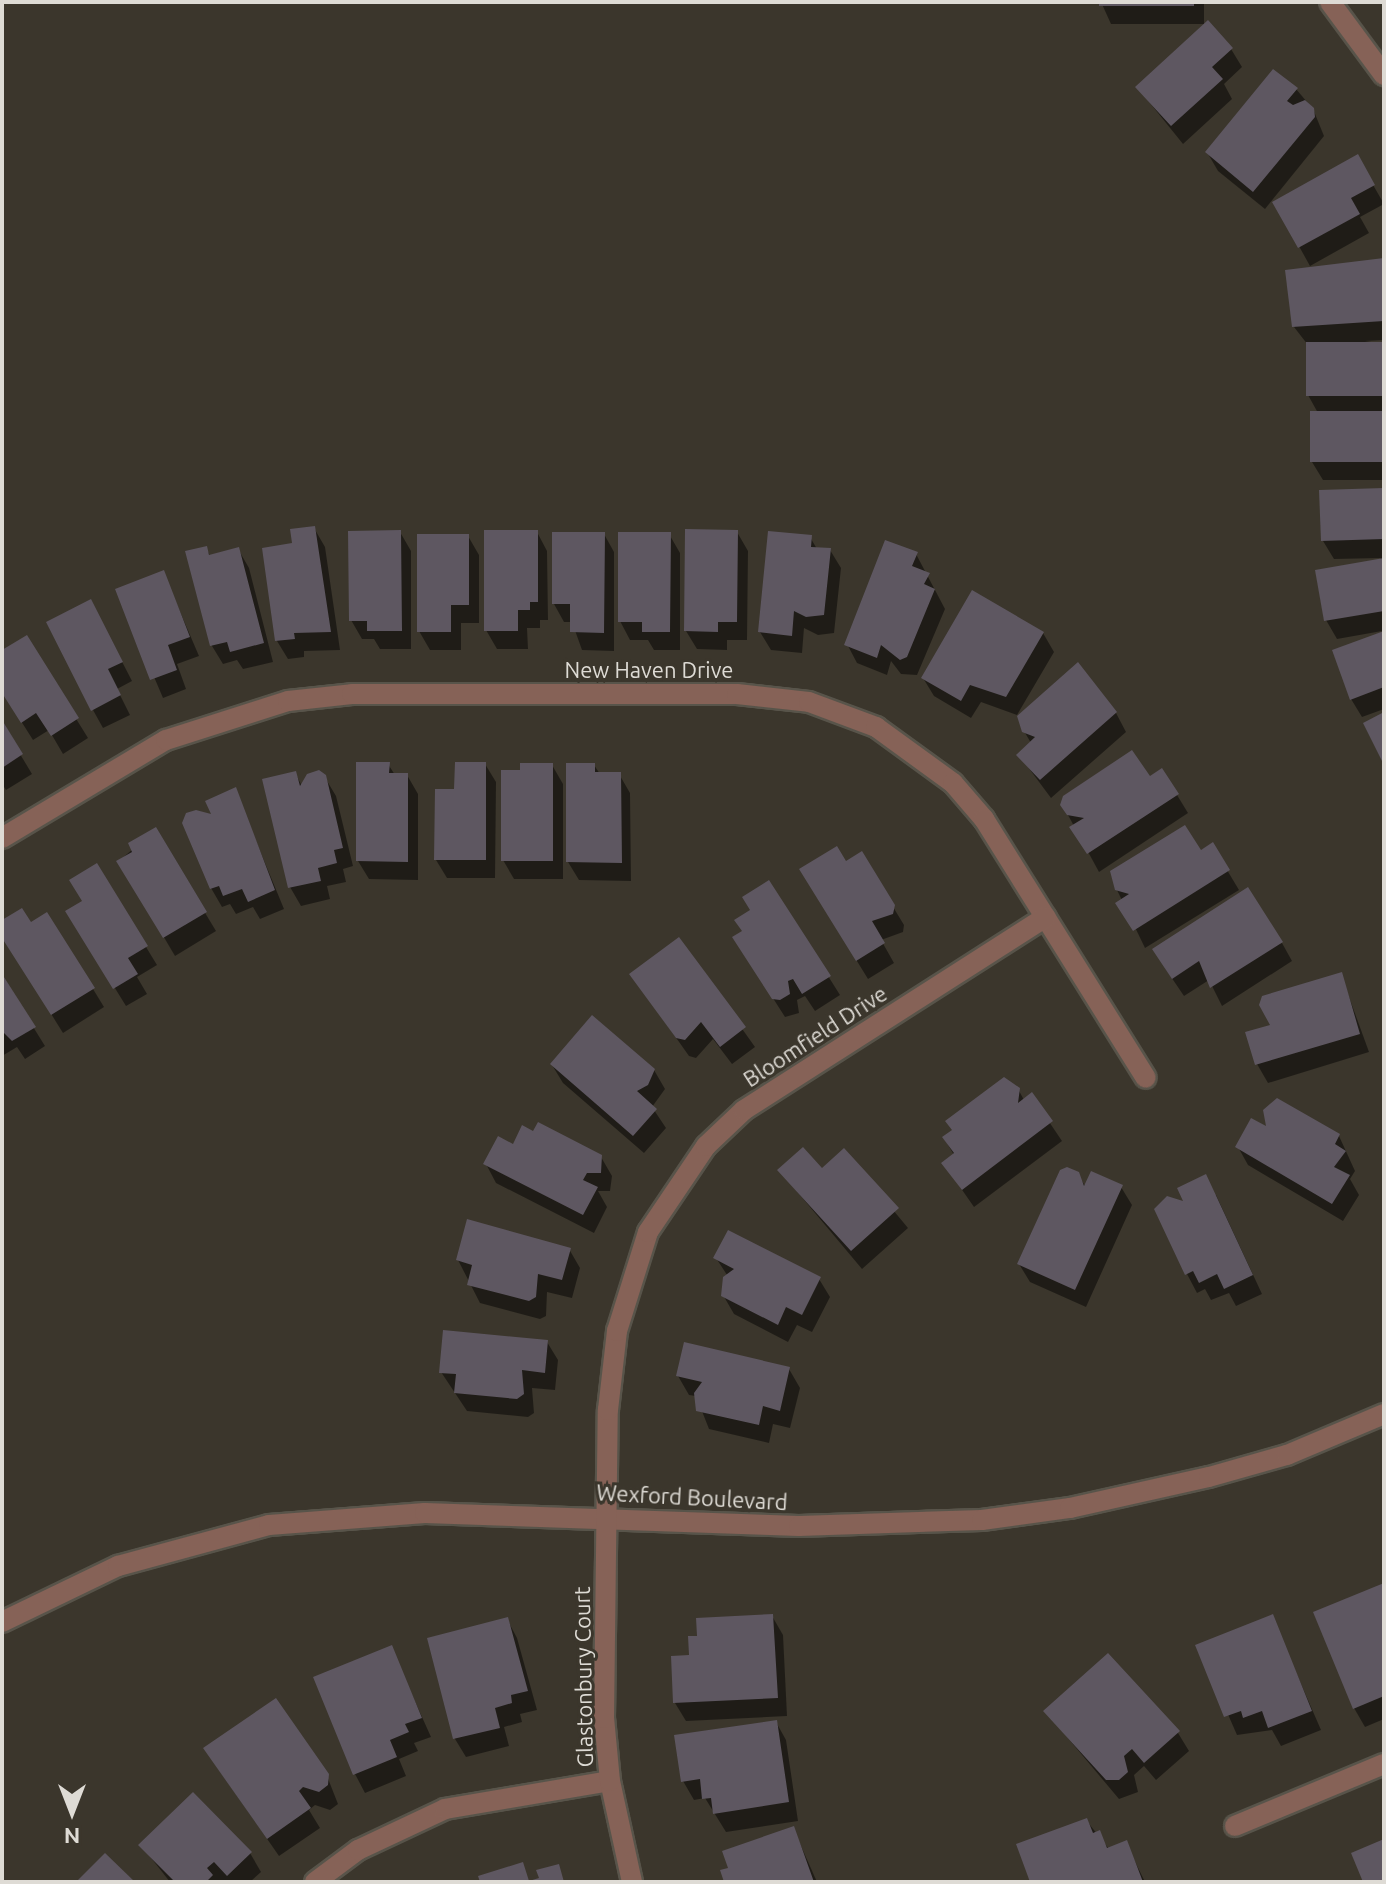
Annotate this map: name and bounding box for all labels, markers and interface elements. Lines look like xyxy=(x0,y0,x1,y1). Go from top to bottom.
street label: New Haven Drive xyxy=(564,657,734,683)
street label: Bloomfield Drive xyxy=(738,980,892,1092)
street label: Wexford Boulevard xyxy=(596,1479,788,1515)
street label: Glastonbury Court xyxy=(568,1586,598,1768)
north arrow xyxy=(32,1772,112,1852)
text: N xyxy=(64,1824,80,1849)

